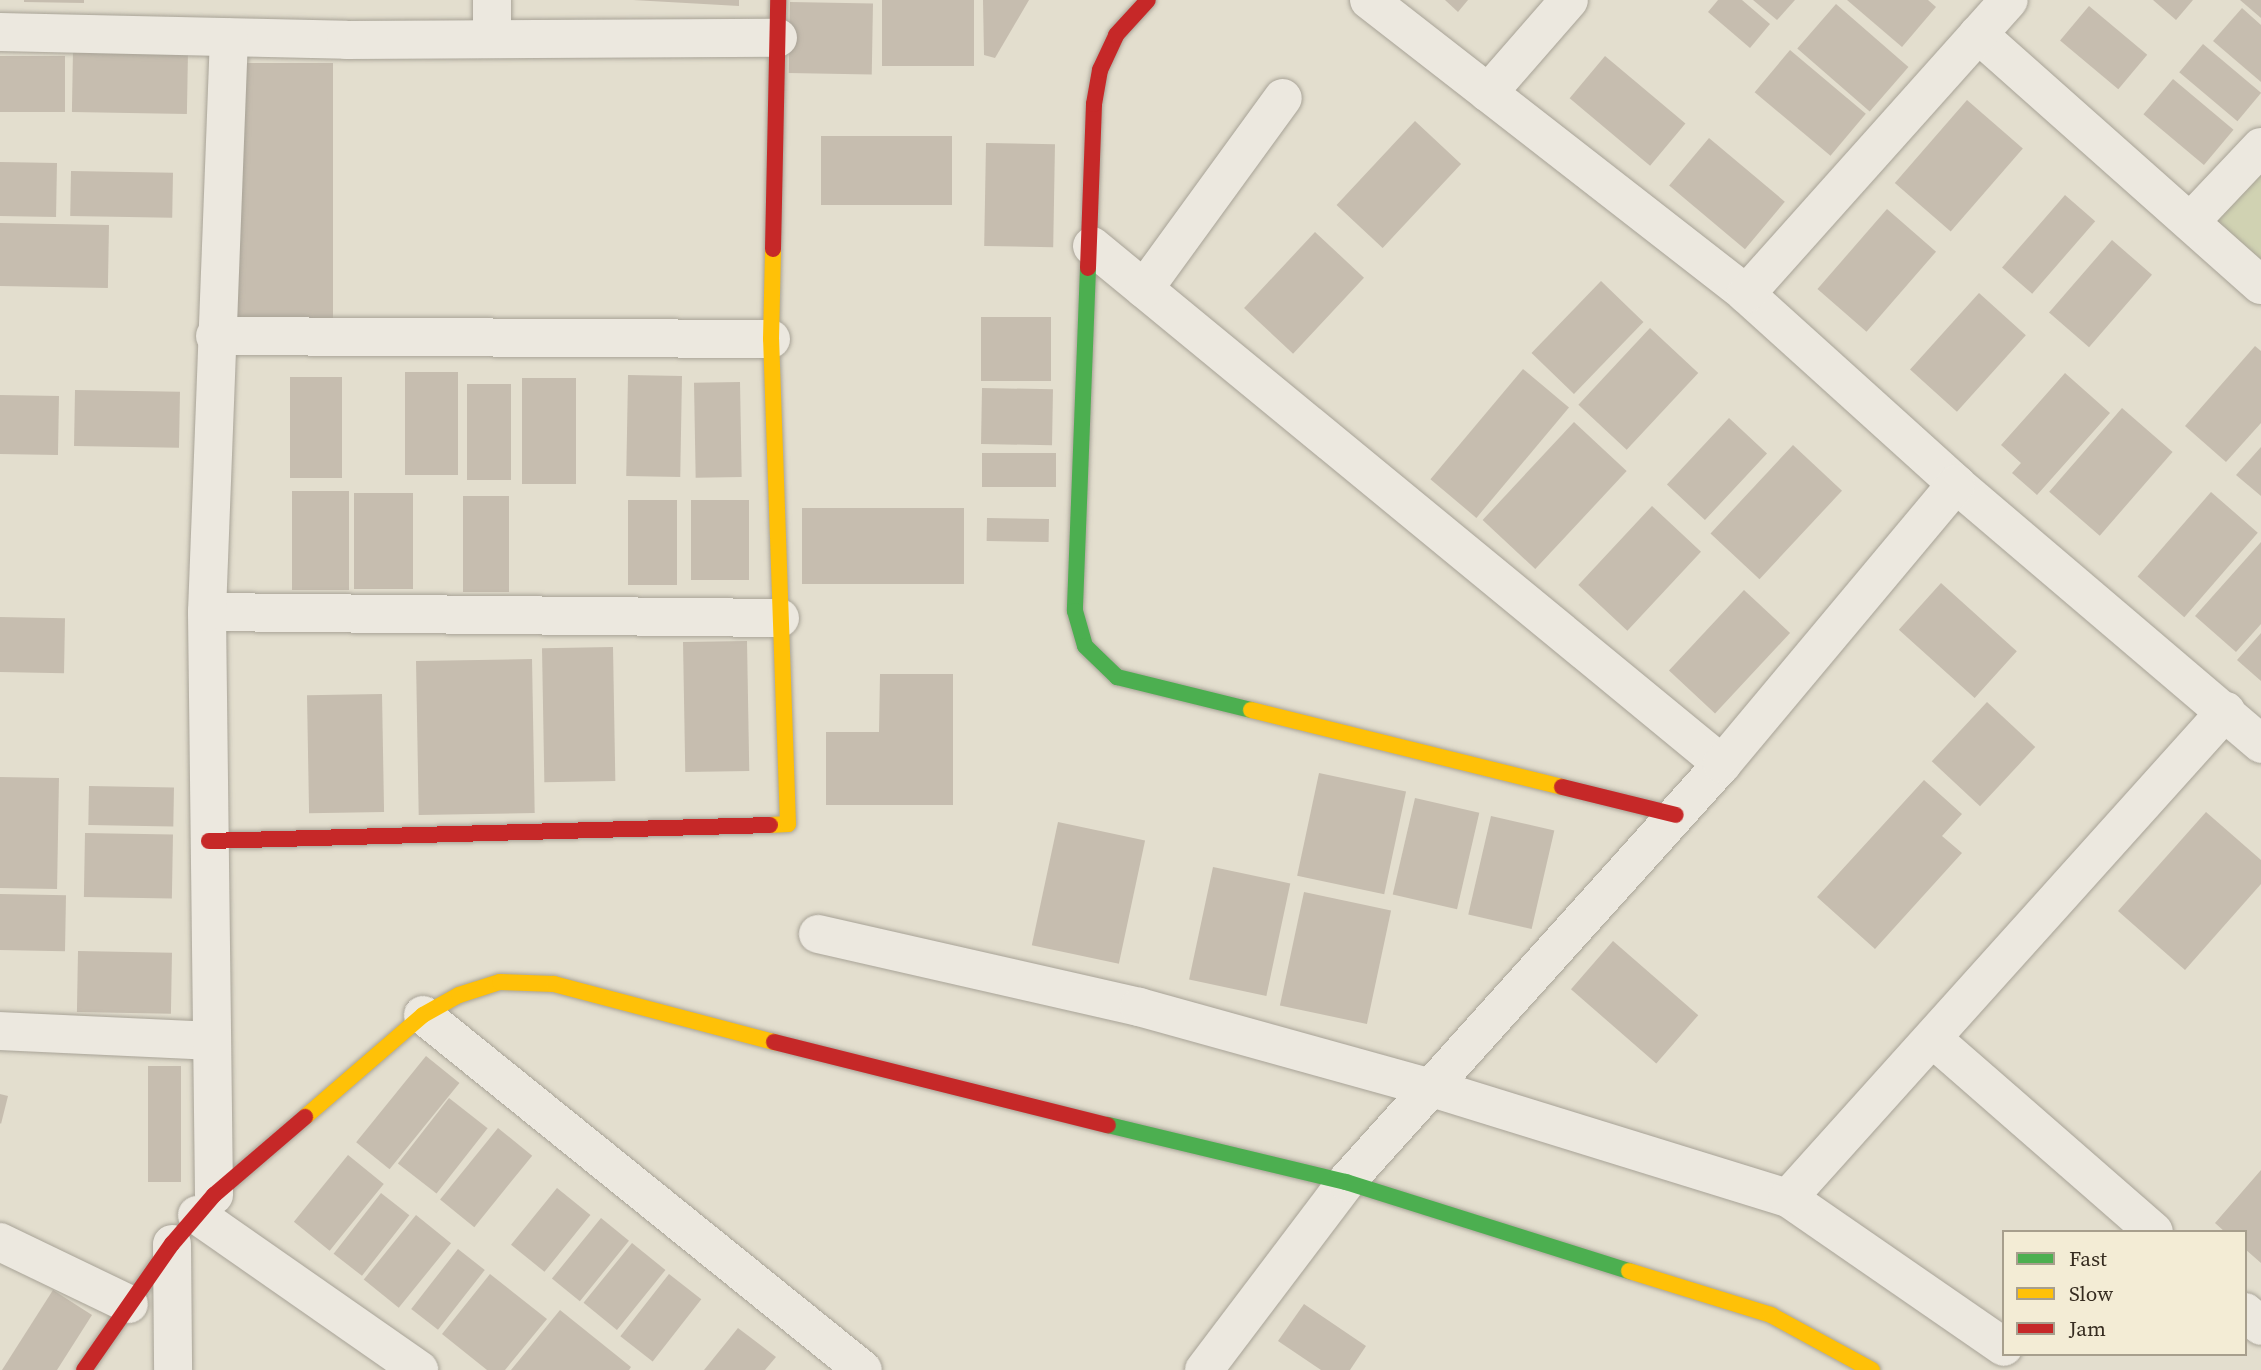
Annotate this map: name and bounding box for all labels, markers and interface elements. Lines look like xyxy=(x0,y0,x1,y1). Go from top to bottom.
legend xyxy=(2002,1230,2247,1356)
text: Fast xyxy=(2069,1244,2107,1273)
text: Slow xyxy=(2069,1279,2113,1308)
text: Jam xyxy=(2069,1314,2106,1343)

